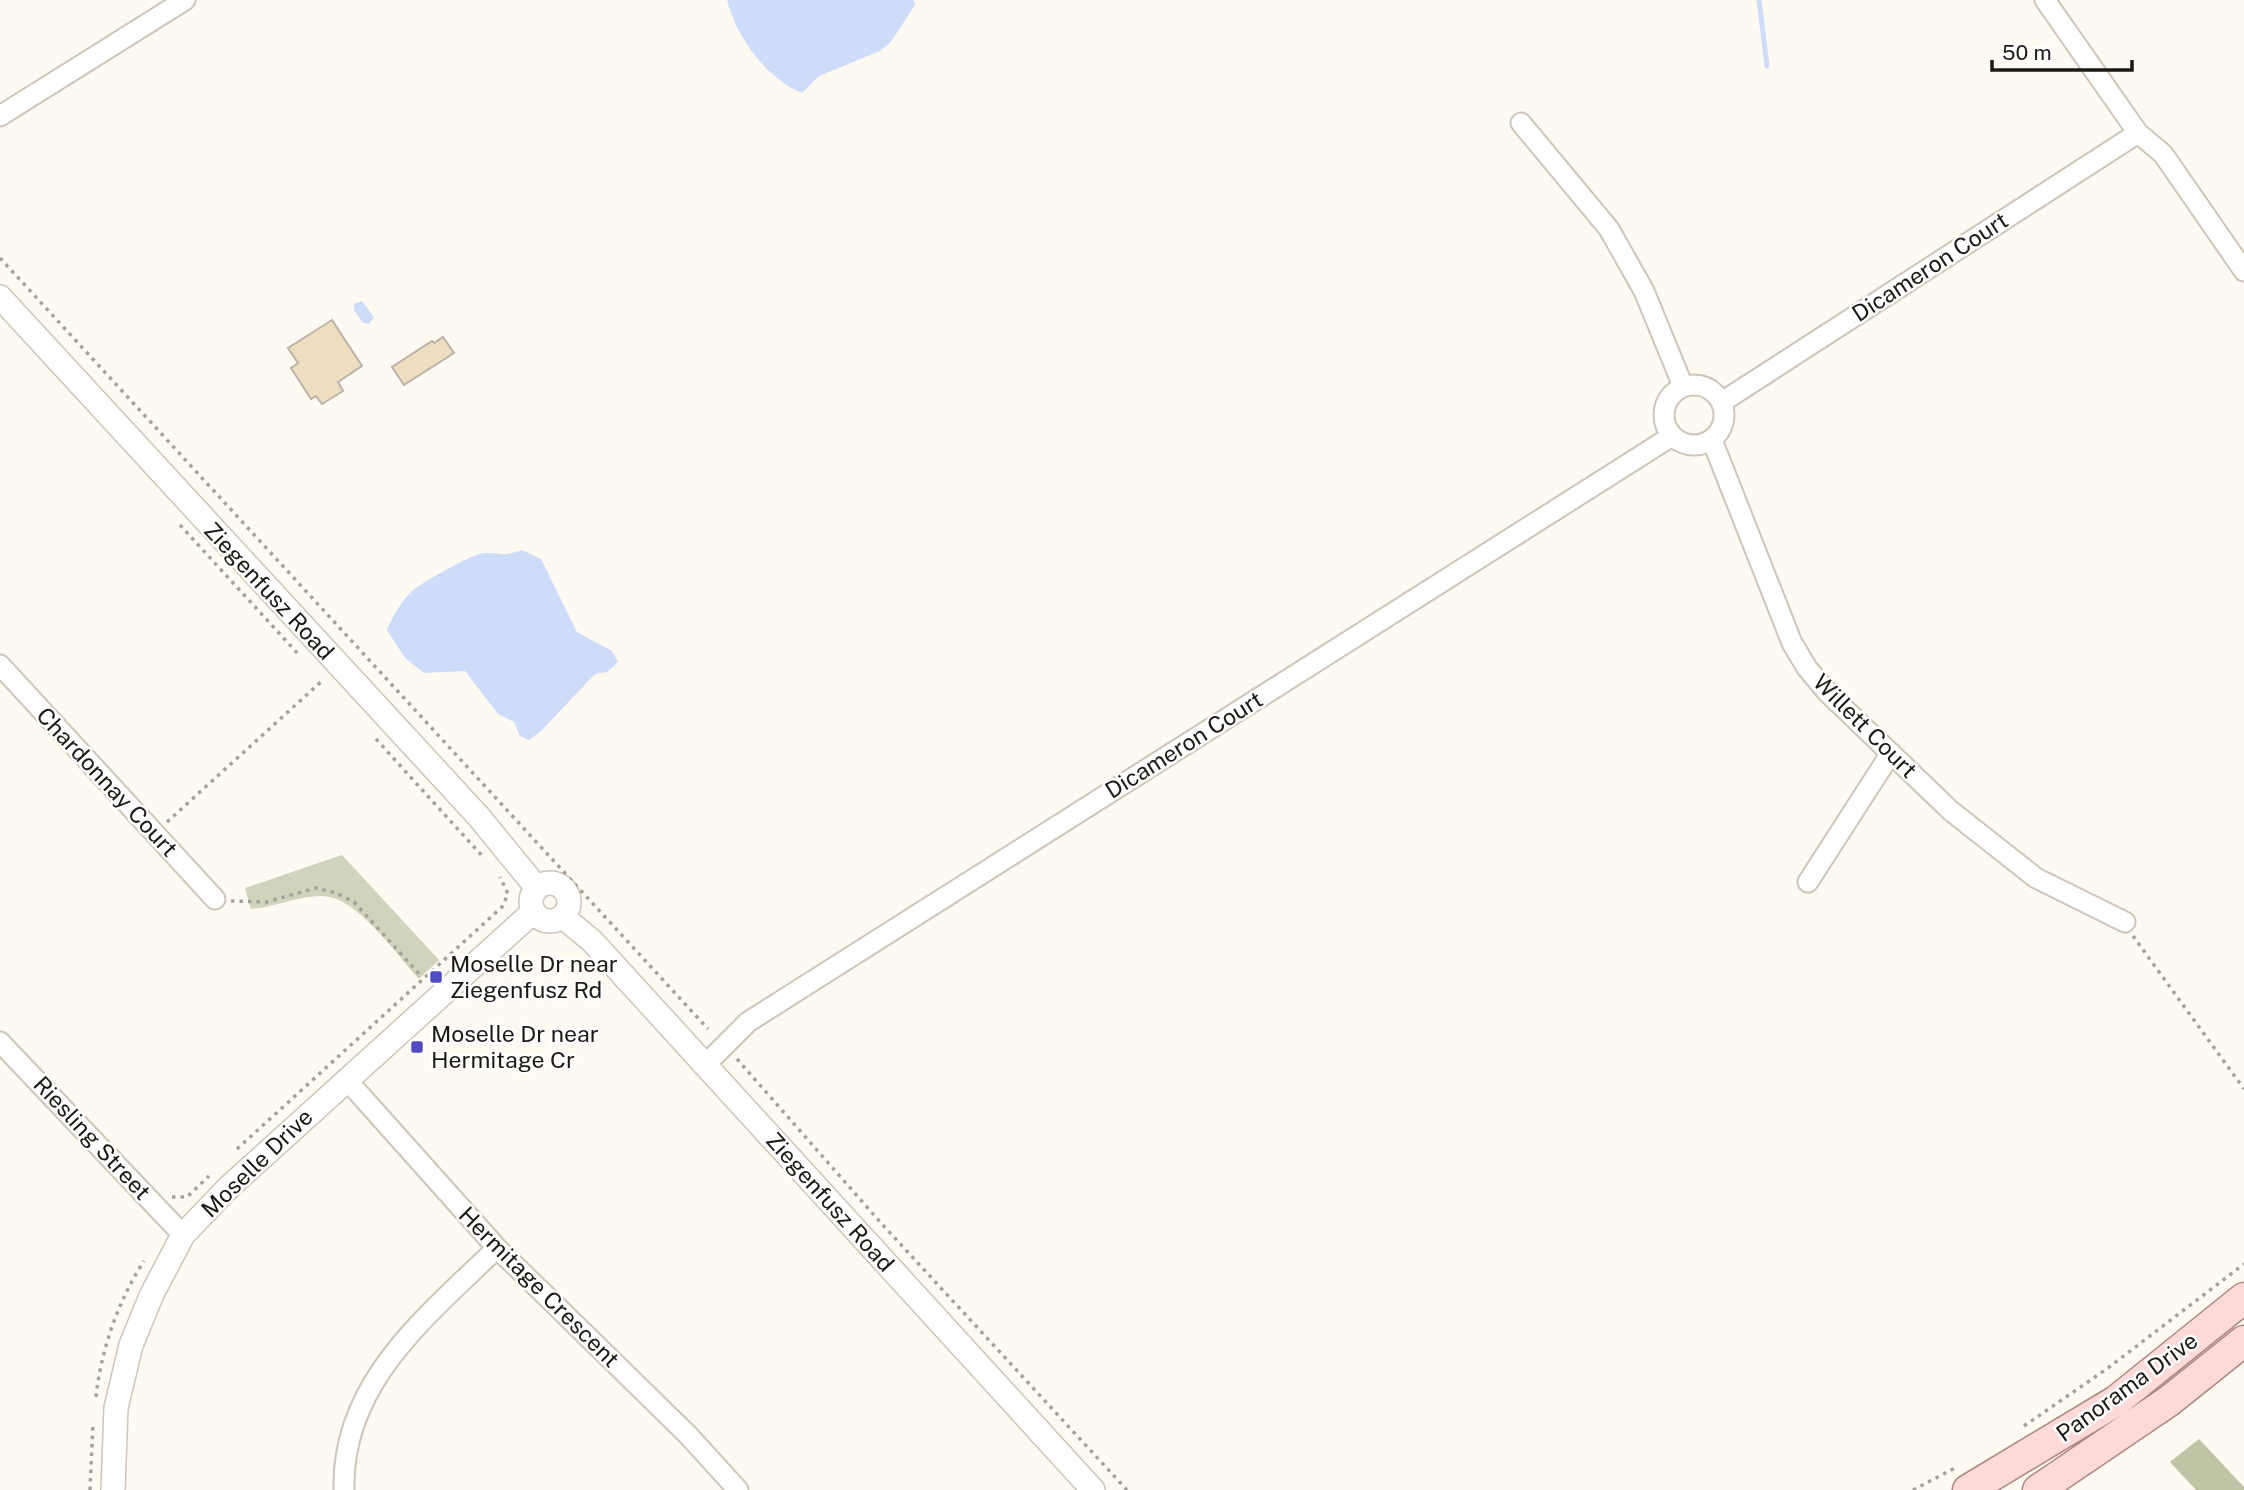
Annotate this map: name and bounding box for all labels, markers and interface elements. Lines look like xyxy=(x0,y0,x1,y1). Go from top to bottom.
scale bar xyxy=(1992,28,2132,72)
text: 50 m xyxy=(2002,40,2052,65)
street label: Dicameron Court xyxy=(1847,206,2013,327)
street label: Ziegenfusz Road xyxy=(199,516,340,665)
street label: Willett Court xyxy=(1808,668,1923,783)
street label: Dicameron Court xyxy=(1100,685,1267,804)
street label: Chardonnay Court xyxy=(31,702,183,862)
place label: Moselle Dr near Ziegenfusz Rd xyxy=(450,950,618,1003)
marker: Moselle Dr near Ziegenfusz Rd xyxy=(428,969,444,985)
place label: Moselle Dr near Hermitage Cr xyxy=(431,1020,599,1073)
marker: Moselle Dr near Hermitage Cr xyxy=(409,1039,425,1055)
street label: Riesling Street xyxy=(28,1070,156,1205)
street label: Moselle Drive xyxy=(195,1103,318,1222)
street label: Ziegenfusz Road xyxy=(761,1127,900,1277)
street label: Hermitage Crescent xyxy=(454,1201,625,1372)
street label: Panorama Drive xyxy=(2051,1326,2203,1447)

